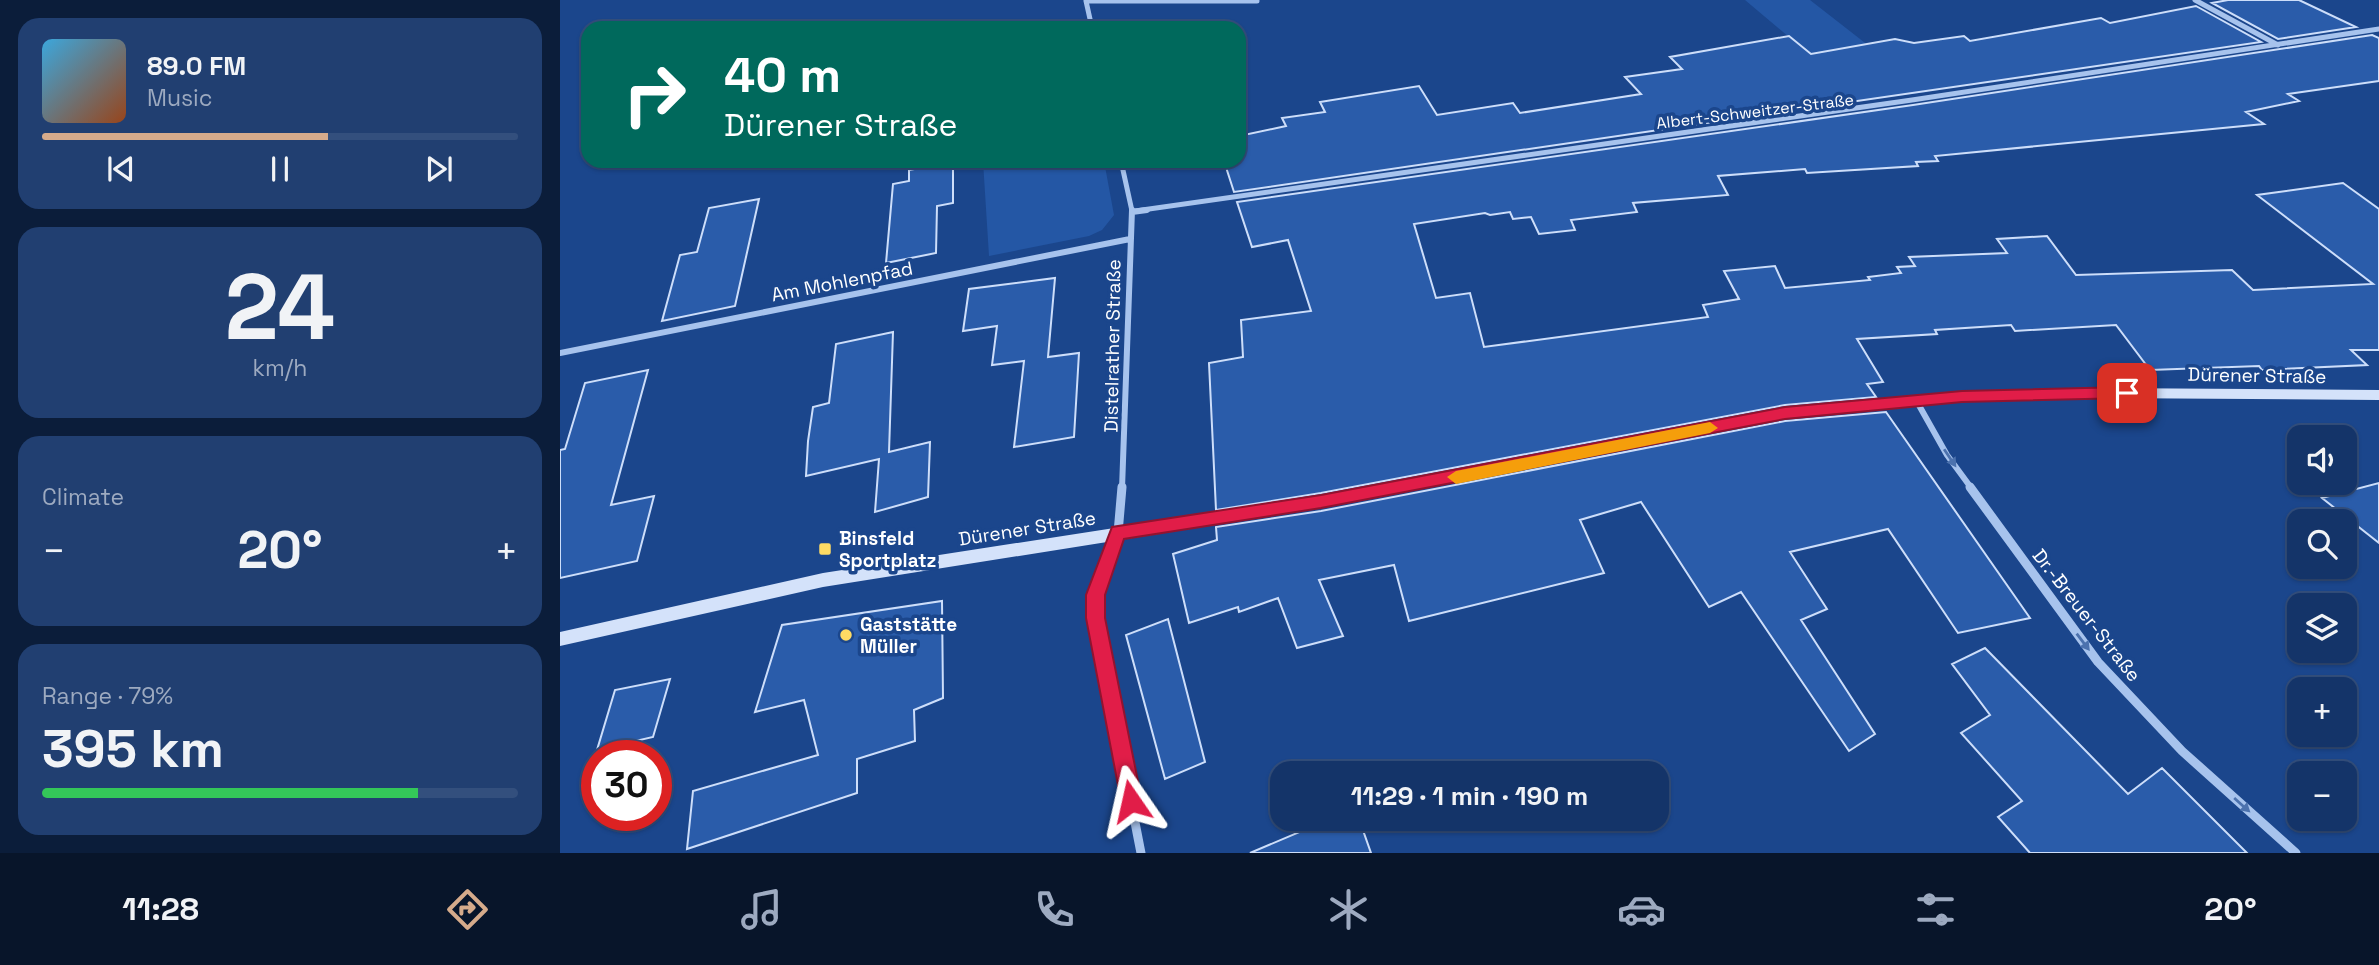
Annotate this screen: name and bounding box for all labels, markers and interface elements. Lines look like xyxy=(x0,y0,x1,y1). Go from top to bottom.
text: 40 m xyxy=(724,44,841,106)
text: 89.0 FM xyxy=(147,49,246,83)
icon: right xyxy=(609,49,700,140)
text: Music xyxy=(147,83,212,113)
street label: Albert-Schweitzer-Straße xyxy=(1655,89,1855,134)
text: Dürener Straße xyxy=(724,105,957,145)
icon: previous xyxy=(102,150,140,188)
icon: pause xyxy=(261,150,299,188)
icon: next xyxy=(420,150,458,188)
text: 24 xyxy=(225,249,335,366)
street label: Am Mohlenpfad xyxy=(769,256,915,307)
street label: Distelrather Straße xyxy=(1098,259,1127,433)
text: km/h xyxy=(253,353,307,383)
street label: Dürener Straße xyxy=(2188,362,2326,389)
pin xyxy=(2097,363,2157,423)
icon: arrive xyxy=(2108,374,2146,412)
map controls xyxy=(2287,425,2357,831)
button: sound xyxy=(2287,425,2357,495)
one-way arrow xyxy=(1943,449,1956,468)
text: Climate xyxy=(42,482,124,512)
street label: Dürener Straße xyxy=(957,505,1097,552)
button: search xyxy=(2287,509,2357,579)
text: 20° xyxy=(237,517,323,583)
place label: Binsfeld Sportplatz xyxy=(839,526,936,573)
text: − xyxy=(42,527,66,575)
text: + xyxy=(494,527,518,575)
marker: Binsfeld Sportplatz xyxy=(817,541,833,557)
street label: Dr.-Breuer-Straße xyxy=(2027,544,2146,687)
button: layers xyxy=(2287,593,2357,663)
place label: Gaststätte Müller xyxy=(860,612,957,659)
marker: Gaststätte Müller xyxy=(838,627,854,643)
one-way arrow xyxy=(2076,633,2091,651)
button: + xyxy=(2287,677,2357,747)
text: Range · 79% xyxy=(42,681,173,711)
text: 395 km xyxy=(42,716,224,782)
speed limit sign: 30 xyxy=(581,740,672,831)
button: − xyxy=(2287,761,2357,831)
position arrow xyxy=(1094,764,1168,838)
text: 11:29 · 1 min · 190 m xyxy=(1351,779,1588,813)
one-way arrow xyxy=(2233,797,2251,813)
icon: directions xyxy=(443,885,492,934)
icon: music xyxy=(737,885,786,934)
icon: phone xyxy=(1030,885,1079,934)
icon: climate xyxy=(1324,885,1373,934)
icon: car xyxy=(1617,885,1666,934)
icon: filters xyxy=(1911,885,1960,934)
text: 11:28 xyxy=(122,889,199,929)
text: 20° xyxy=(2204,889,2257,929)

